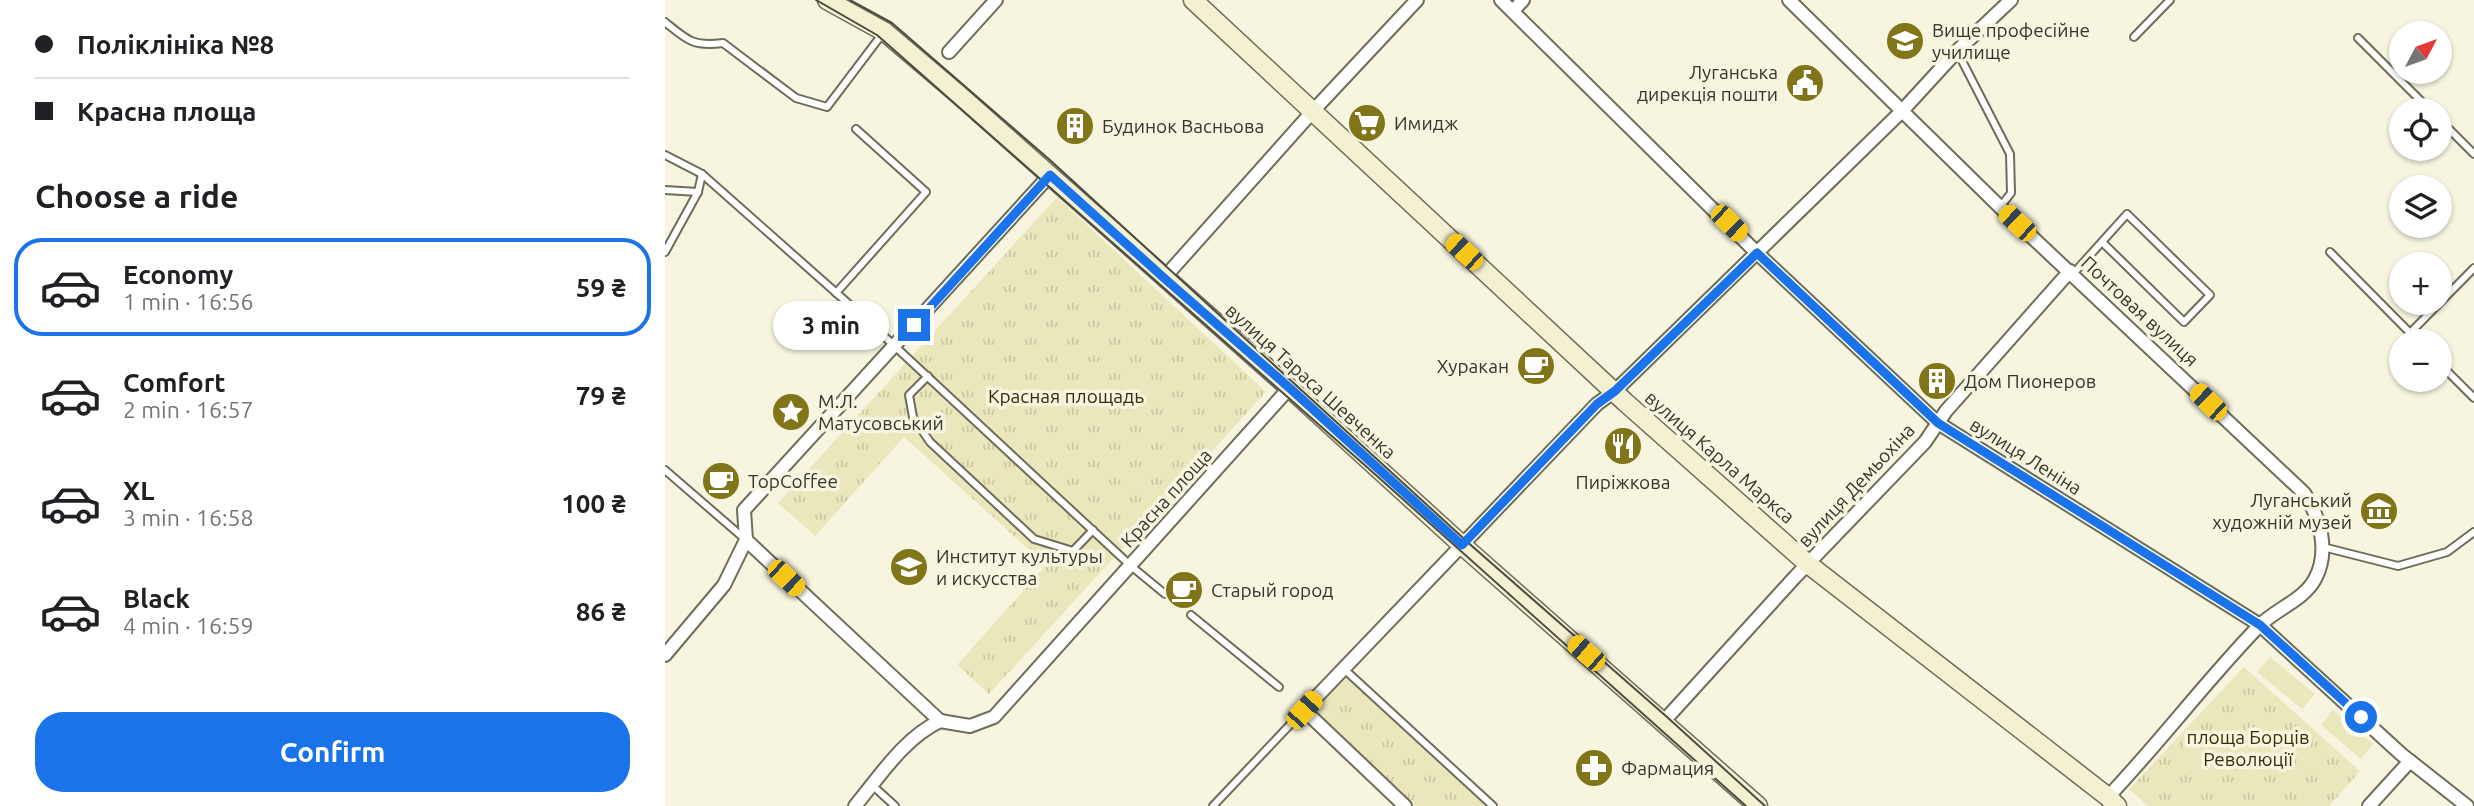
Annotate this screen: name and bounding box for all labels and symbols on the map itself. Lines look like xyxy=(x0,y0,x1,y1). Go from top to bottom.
place label: Вище професійне училище xyxy=(1932,19,2090,63)
school or university icon: Вище професійне училище xyxy=(1884,20,1926,62)
north arrow xyxy=(2389,21,2452,84)
place label: Луганська дирекція пошти xyxy=(1637,61,1778,105)
public building icon: Луганська дирекція пошти xyxy=(1784,62,1826,104)
supermarket icon: Имидж xyxy=(1346,102,1388,144)
building icon: Будинок Васньова xyxy=(1054,105,1096,147)
place label: Имидж xyxy=(1394,112,1458,134)
place label: Будинок Васньова xyxy=(1102,115,1264,137)
car xyxy=(1707,201,1752,245)
car xyxy=(1995,201,2040,245)
car xyxy=(1442,230,1487,274)
street label: Почтовая вулиця xyxy=(2077,251,2203,371)
street label: вулиця Тараса Шевченка xyxy=(1221,299,1401,463)
callout: 3 min xyxy=(774,300,889,350)
route end xyxy=(898,309,930,341)
cafe icon: Хуракан xyxy=(1515,345,1557,387)
place label: Хуракан xyxy=(1437,355,1509,377)
building icon: Дом Пионеров xyxy=(1916,360,1958,402)
place label: Дом Пионеров xyxy=(1964,370,2096,392)
car xyxy=(2186,380,2231,424)
park label: Красная площадь xyxy=(988,385,1144,407)
street label: вулиця Карла Маркса xyxy=(1641,386,1799,528)
place label: М.Л. Матусовський xyxy=(818,390,944,434)
place icon: М.Л. Матусовський xyxy=(770,391,812,433)
street label: вулиця Леніна xyxy=(1966,413,2086,499)
street label: вулиця Демьохіна xyxy=(1793,419,1919,551)
restaurant icon: Пиріжкова xyxy=(1602,425,1644,467)
street label: Красна площа xyxy=(1116,444,1216,552)
cafe icon: TopCoffee xyxy=(700,460,742,502)
place label: TopCoffee xyxy=(748,470,838,492)
place label: Пиріжкова xyxy=(1576,471,1670,493)
place label: Луганський художній музей xyxy=(2212,489,2352,533)
museum icon: Луганський художній музей xyxy=(2358,490,2400,532)
place label: Институт культуры и искусства xyxy=(936,545,1103,589)
school or university icon: Институт культуры и искусства xyxy=(888,546,930,588)
car xyxy=(764,556,809,600)
cafe icon: Старый город xyxy=(1163,569,1205,611)
place label: Старый город xyxy=(1211,579,1333,601)
car xyxy=(1564,631,1609,675)
car xyxy=(1283,687,1326,733)
route start xyxy=(2345,701,2377,733)
park label: площа Борців Революції xyxy=(2187,726,2309,770)
pharmacy icon: Фармация xyxy=(1573,747,1615,789)
place label: Фармация xyxy=(1621,757,1714,779)

